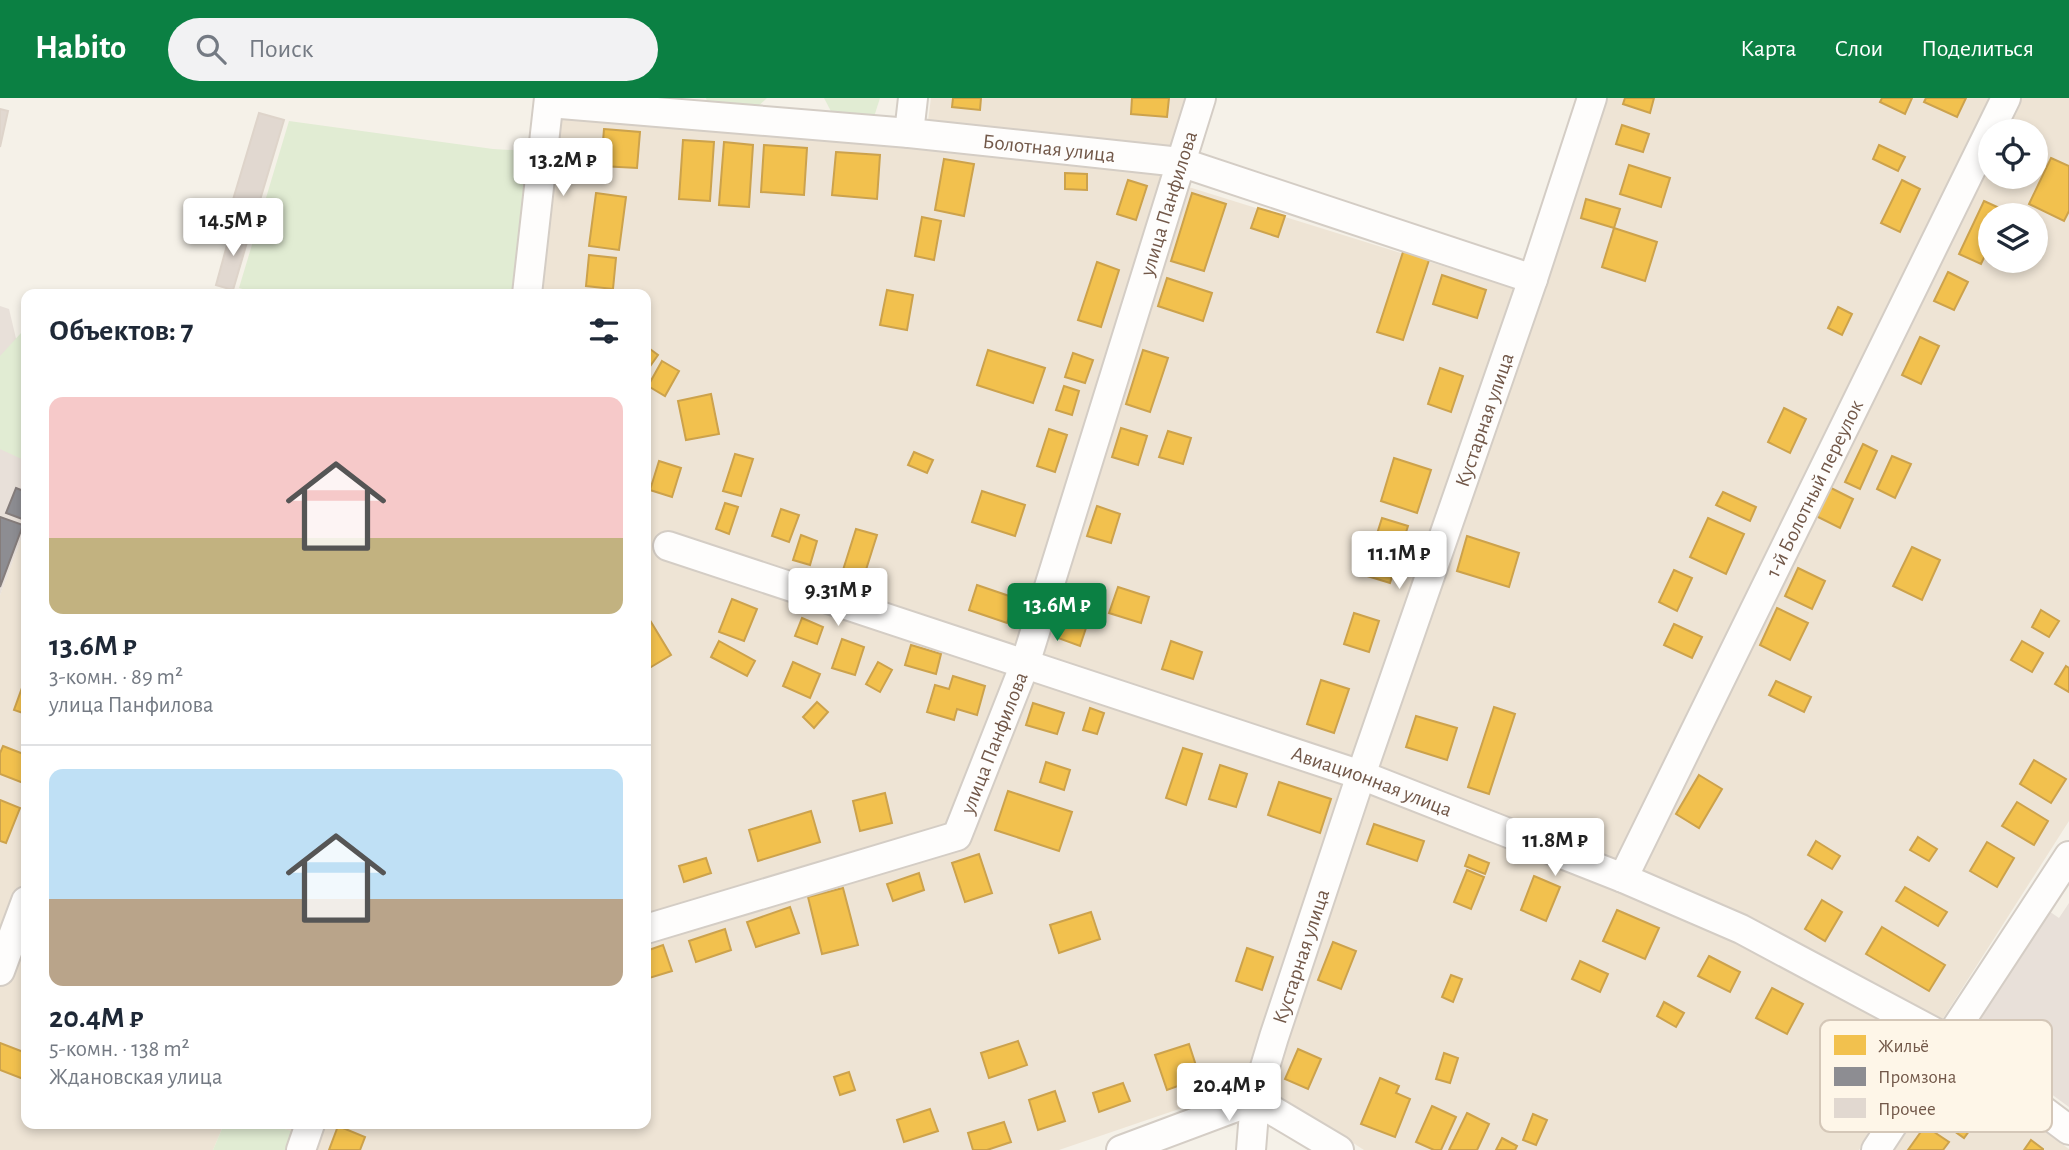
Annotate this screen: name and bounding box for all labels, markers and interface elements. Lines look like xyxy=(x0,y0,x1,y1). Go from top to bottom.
search box xyxy=(168,18,658,81)
icon: search xyxy=(192,30,230,68)
text: Habito xyxy=(35,32,126,65)
text: Поиск xyxy=(248,36,313,62)
text: Карта xyxy=(1740,37,1796,61)
text: Слои xyxy=(1834,37,1883,61)
text: Поделиться xyxy=(1921,37,2034,61)
map controls xyxy=(1978,119,2048,273)
button: locate xyxy=(1978,119,2048,189)
street label: улица Панфилова xyxy=(1136,128,1201,279)
street label: Болотная улица xyxy=(982,130,1117,166)
pin: 13.2M ₽ xyxy=(498,139,628,198)
text: 13.2M ₽ xyxy=(530,149,596,172)
pin: 14.5M ₽ xyxy=(168,198,298,258)
button: layers xyxy=(1978,203,2048,273)
text: 14.5M ₽ xyxy=(199,209,267,232)
icon: filters xyxy=(585,312,623,350)
text: Объектов: 7 xyxy=(49,316,193,346)
street label: Кустарная улица xyxy=(1451,350,1517,490)
street label: 1-й Болотный переулок xyxy=(1762,396,1867,581)
icon: home xyxy=(273,443,399,569)
pin: 11.1M ₽ xyxy=(1334,532,1464,591)
text: 11.1M ₽ xyxy=(1368,542,1430,565)
pin: 9.31M ₽ xyxy=(773,568,903,628)
text: 9.31M ₽ xyxy=(804,579,872,602)
pin: 13.6M ₽ xyxy=(992,584,1122,643)
text: 13.6M ₽ xyxy=(1023,594,1091,617)
text: 13.6M ₽ xyxy=(49,631,137,661)
text: 3-комн. · 89 m² xyxy=(49,666,183,689)
street label: улица Панфилова xyxy=(956,668,1031,817)
text: улица Панфилова xyxy=(49,694,214,717)
street label: Авиационная улица xyxy=(1289,742,1455,820)
icon: home xyxy=(273,815,399,941)
pin: 11.8M ₽ xyxy=(1490,818,1620,878)
text: 11.8M ₽ xyxy=(1522,829,1588,852)
street label: Кустарная улица xyxy=(1269,886,1333,1026)
text: 20.4M ₽ xyxy=(49,1003,143,1033)
legend xyxy=(1820,1020,2052,1132)
text: Жильё xyxy=(1878,1037,1929,1056)
text: 5-комн. · 138 m² xyxy=(49,1038,190,1061)
pin: 20.4M ₽ xyxy=(1164,1063,1294,1123)
text: Ждановская улица xyxy=(49,1066,223,1089)
text: Промзона xyxy=(1878,1068,1957,1087)
text: 20.4M ₽ xyxy=(1193,1074,1265,1097)
text: Прочее xyxy=(1878,1100,1936,1119)

